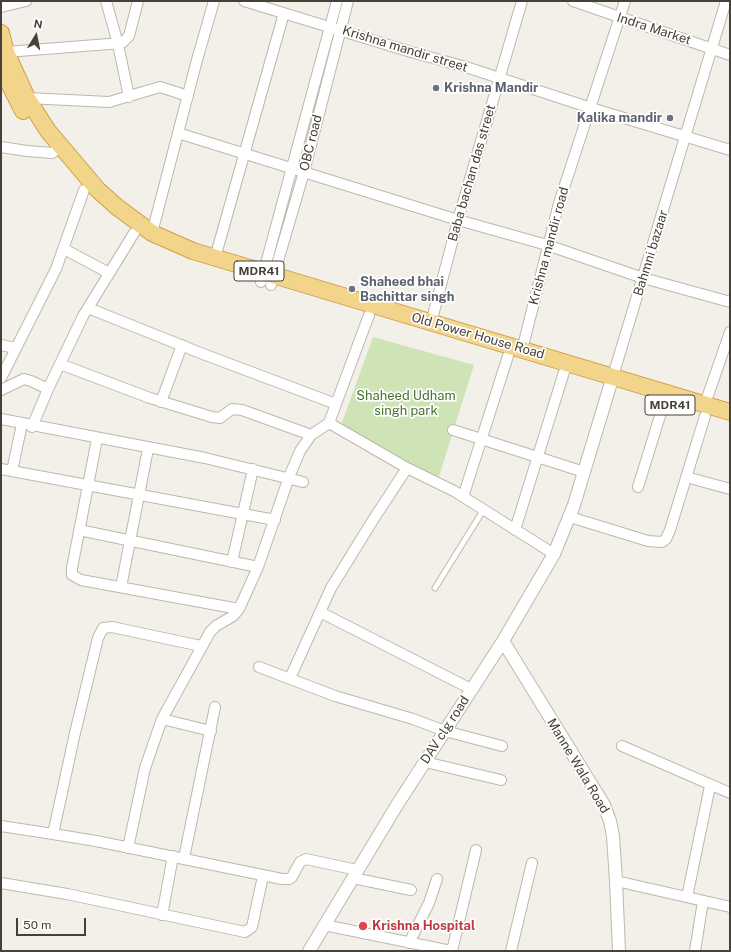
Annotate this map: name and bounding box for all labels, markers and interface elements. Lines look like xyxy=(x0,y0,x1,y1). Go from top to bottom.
street label: Indra Market xyxy=(615,10,693,48)
north arrow xyxy=(16,16,56,56)
text: N xyxy=(33,18,43,31)
street label: Krishna mandir street xyxy=(340,22,470,76)
place label: Krishna Mandir xyxy=(444,80,538,96)
marker: Krishna Mandir xyxy=(431,83,441,93)
street label: Baba bachan das street xyxy=(445,103,499,243)
place label: Kalika mandir xyxy=(577,110,662,126)
street label: OBC road xyxy=(296,113,326,173)
marker: Kalika mandir xyxy=(665,113,675,123)
street label: Krishna mandir road xyxy=(526,185,572,307)
street label: Bahmni bazaar xyxy=(631,208,671,298)
road number: MDR41 xyxy=(234,261,284,281)
place label: Shaheed bhai Bachittar singh xyxy=(360,274,454,305)
marker: Shaheed bhai Bachittar singh xyxy=(347,284,357,294)
street label: Old Power House Road xyxy=(410,310,546,362)
park label: Shaheed Udham singh park xyxy=(356,388,456,419)
road number: MDR41 xyxy=(645,395,695,415)
street label: DAV clg road xyxy=(417,693,473,767)
street label: Manne Wala Road xyxy=(543,716,613,816)
scale bar xyxy=(18,910,88,936)
text: 50 m xyxy=(23,918,51,932)
place label: Krishna Hospital xyxy=(372,918,475,934)
marker: Krishna Hospital xyxy=(357,920,369,932)

